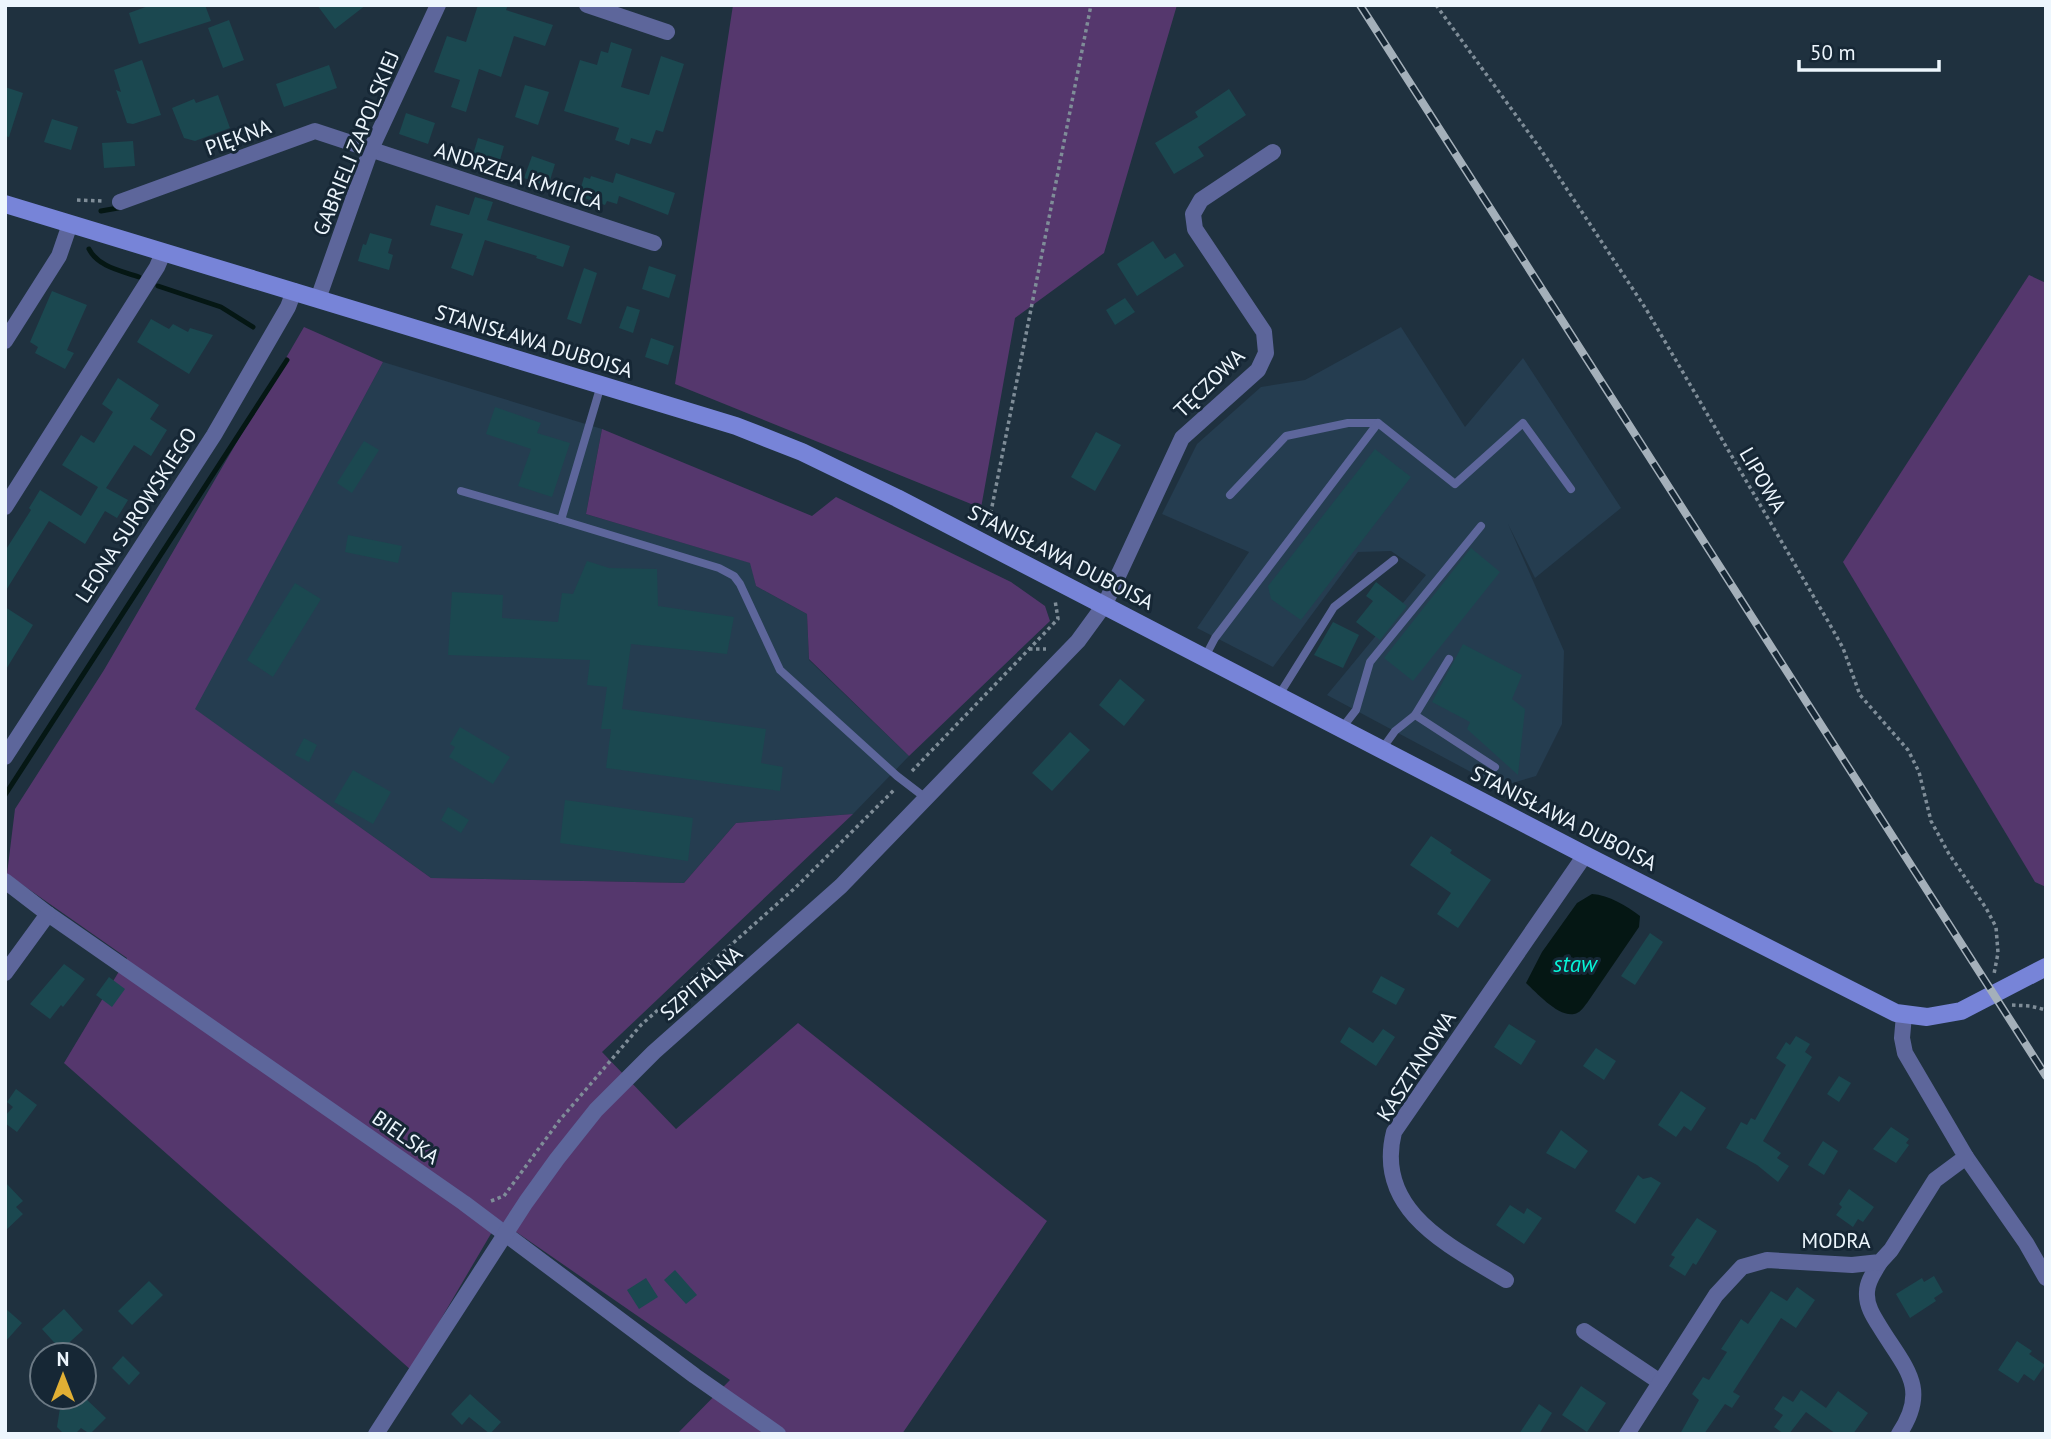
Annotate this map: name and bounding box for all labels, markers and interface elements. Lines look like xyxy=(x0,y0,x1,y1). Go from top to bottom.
scale bar xyxy=(1799,28,1939,72)
text: 50 m xyxy=(1810,39,1856,66)
street label: GABRIELI ZAPOLSKIEJ xyxy=(307,47,405,239)
street label: PIĘKNA xyxy=(201,112,275,161)
street label: ANDRZEJA KMICICA xyxy=(431,136,607,216)
street label: STANISŁAWA DUBOISA xyxy=(432,298,637,384)
street label: TĘCZOWA xyxy=(1168,342,1251,423)
street label: LEONA SUROWSKIEGO xyxy=(69,422,203,608)
street label: LIPOWA xyxy=(1733,442,1793,518)
street label: STANISŁAWA DUBOISA xyxy=(963,498,1159,616)
street label: STANISŁAWA DUBOISA xyxy=(1466,759,1662,877)
street label: SZPITALNA xyxy=(654,939,748,1026)
water label: staw xyxy=(1553,949,1599,978)
street label: KASZTANOWA xyxy=(1370,1005,1462,1126)
street label: BIELSKA xyxy=(367,1104,445,1170)
street label: MODRA xyxy=(1802,1227,1871,1254)
north arrow xyxy=(28,1341,98,1411)
text: N xyxy=(57,1347,69,1371)

